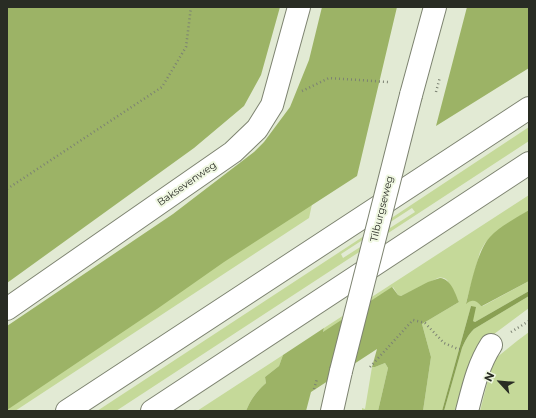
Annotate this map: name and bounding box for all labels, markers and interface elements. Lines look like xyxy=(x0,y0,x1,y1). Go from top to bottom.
street label: Baksevenweg xyxy=(155,159,219,209)
street label: Tilburgseweg xyxy=(368,175,396,243)
north arrow xyxy=(480,362,520,402)
text: N xyxy=(481,370,497,384)

